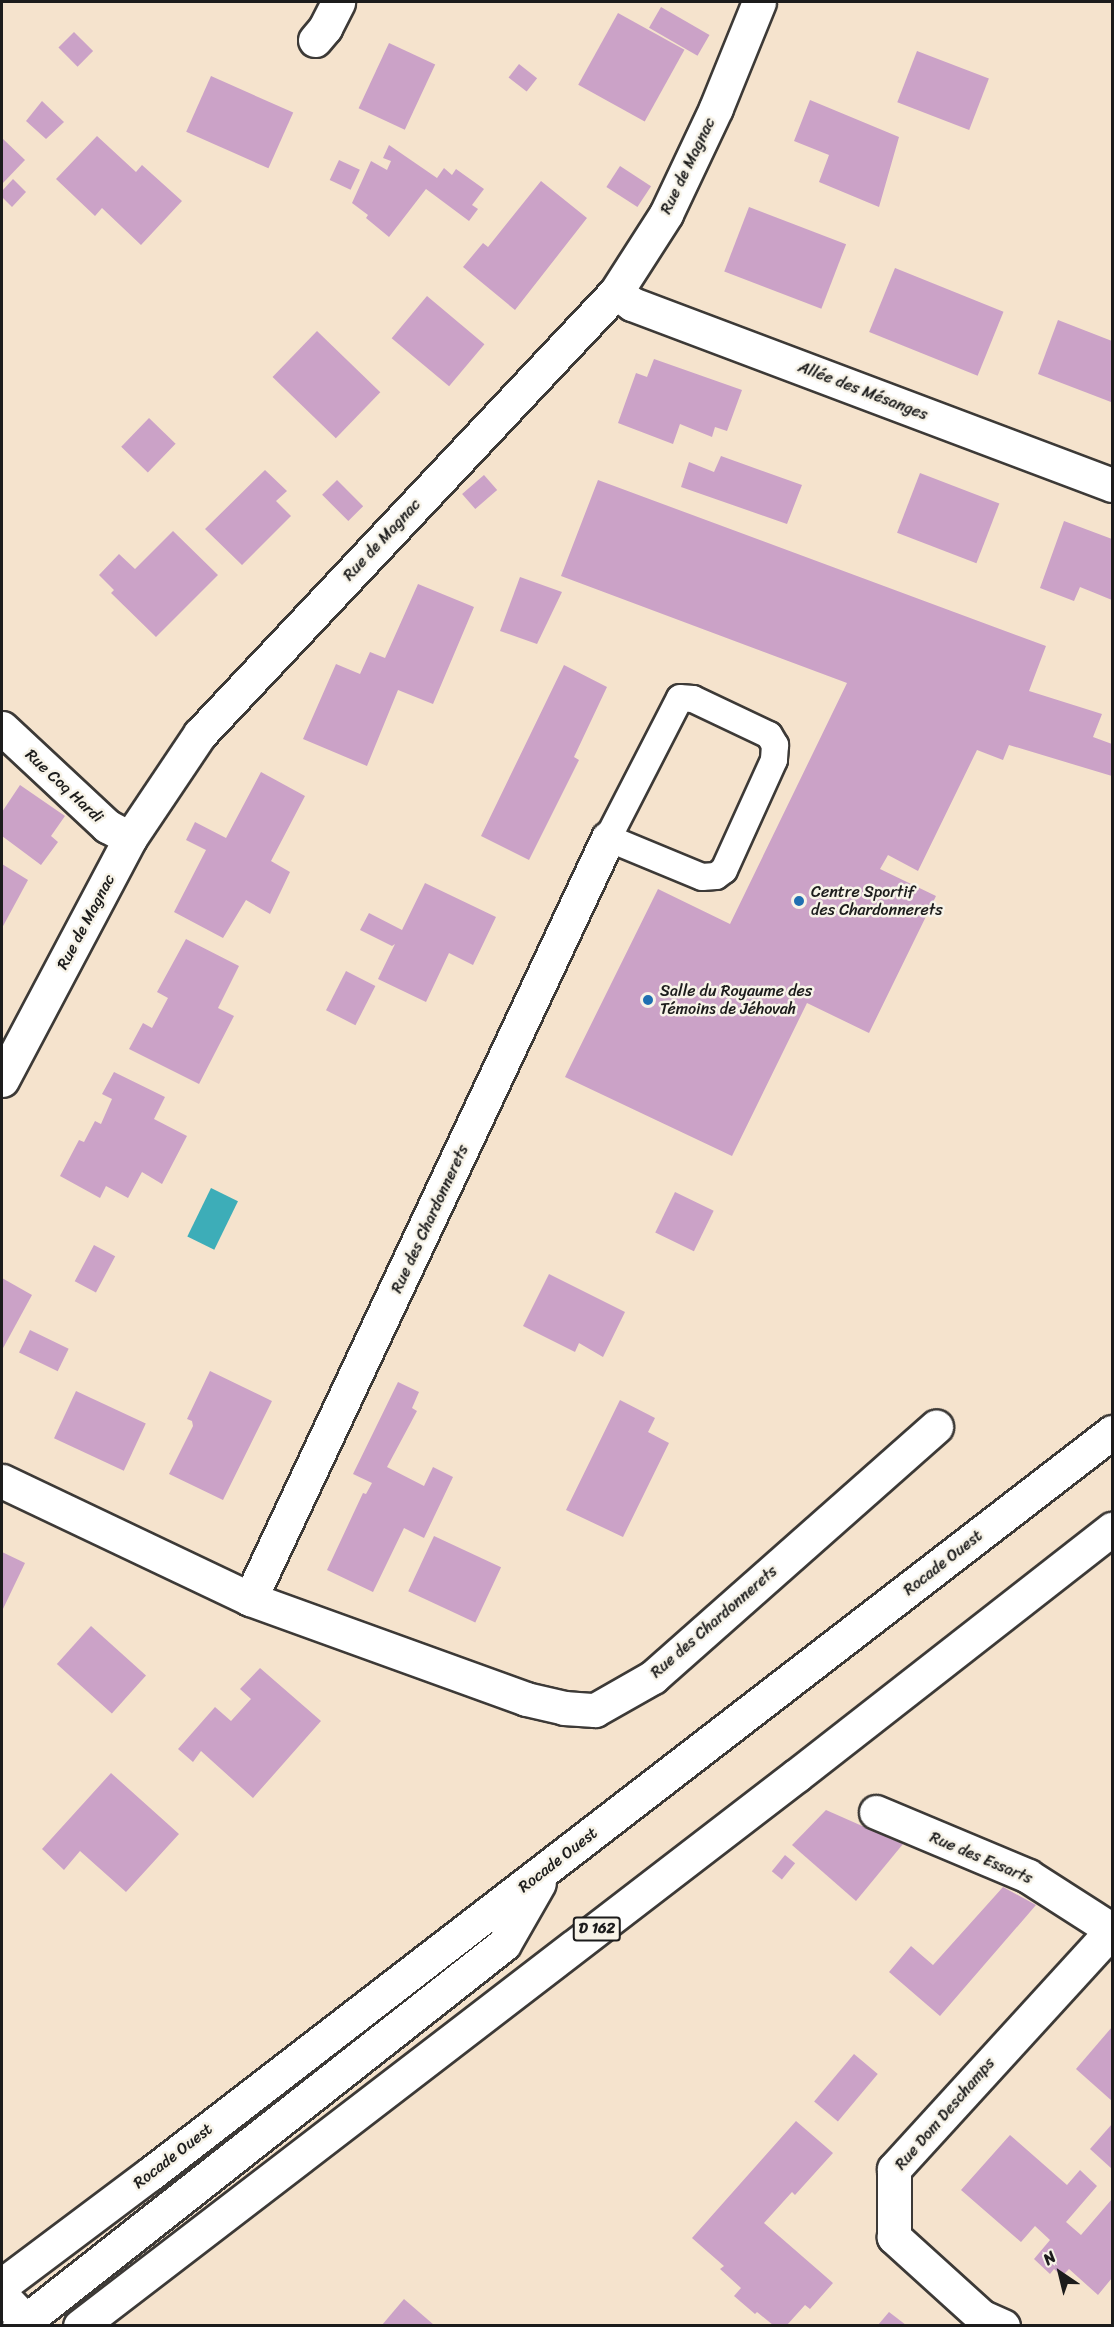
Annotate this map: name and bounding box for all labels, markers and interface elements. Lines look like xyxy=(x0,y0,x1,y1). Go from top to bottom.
street label: Rue de Magnac xyxy=(656,114,720,218)
street label: Allée des Mésanges xyxy=(795,357,931,425)
street label: Rue de Magnac xyxy=(339,495,425,585)
street label: Rue Coq Hardi xyxy=(21,745,107,827)
street label: Rue de Magnac xyxy=(53,871,119,973)
place label: Centre Sportif des Chardonnerets xyxy=(811,882,943,920)
marker: Centre Sportif des Chardonnerets xyxy=(792,894,806,908)
place label: Salle du Royaume des Témoins de Jéhovah xyxy=(660,981,812,1019)
marker: Salle du Royaume des Témoins de Jéhovah xyxy=(641,993,655,1007)
street label: Rue des Chardonnerets xyxy=(387,1141,473,1297)
street label: Rocade Ouest xyxy=(899,1526,987,1600)
street label: Rue des Chardonnerets xyxy=(646,1561,782,1683)
street label: Rocade Ouest xyxy=(514,1823,602,1897)
street label: Rue des Essarts xyxy=(926,1827,1036,1889)
road number: D 162 xyxy=(572,1917,622,1941)
street label: Rue Dom Deschamps xyxy=(891,2054,999,2174)
street label: Rocade Ouest xyxy=(129,2119,217,2193)
north arrow xyxy=(1030,2243,1090,2303)
text: N xyxy=(1037,2243,1062,2273)

